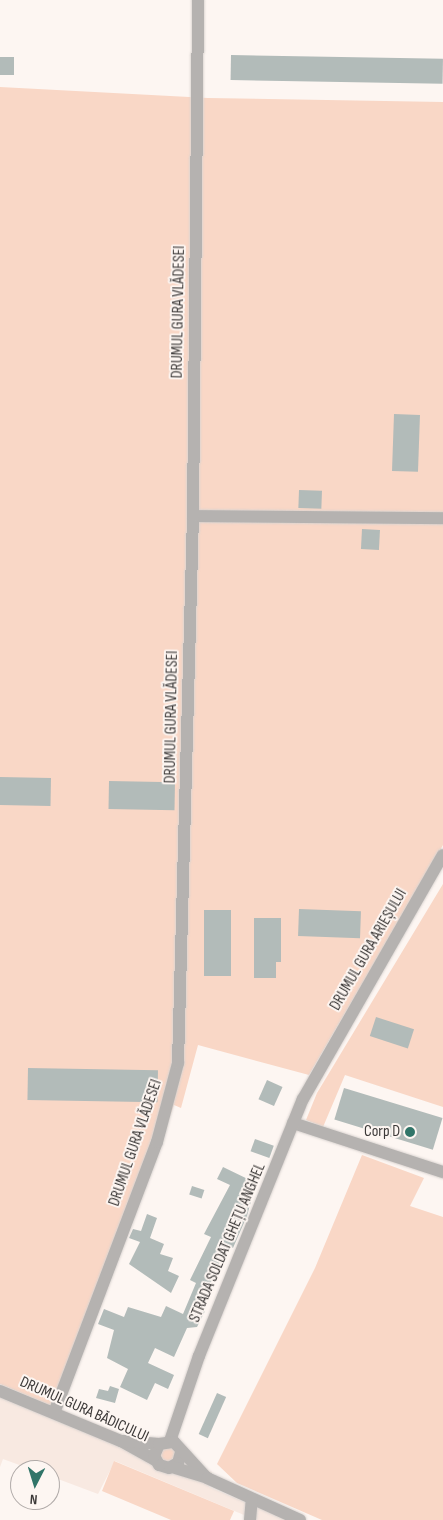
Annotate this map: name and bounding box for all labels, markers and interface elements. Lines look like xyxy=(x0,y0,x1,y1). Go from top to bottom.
street label: DRUMUL GURA VLĂDESEI xyxy=(168,245,190,379)
street label: DRUMUL GURA VLĂDESEI xyxy=(161,650,183,784)
street label: DRUMUL GURA ARIEȘULUI xyxy=(326,886,412,1014)
street label: DRUMUL GURA VLĂDESEI xyxy=(105,1077,167,1209)
place label: Corp D xyxy=(364,1122,400,1142)
marker: Corp D xyxy=(404,1126,416,1138)
street label: STRADA SOLDAT GHEȚU ANGHEL xyxy=(186,1160,270,1326)
street label: DRUMUL GURA BĂDICULUI xyxy=(17,1373,151,1447)
north arrow xyxy=(10,1460,60,1510)
text: N xyxy=(29,1491,38,1508)

